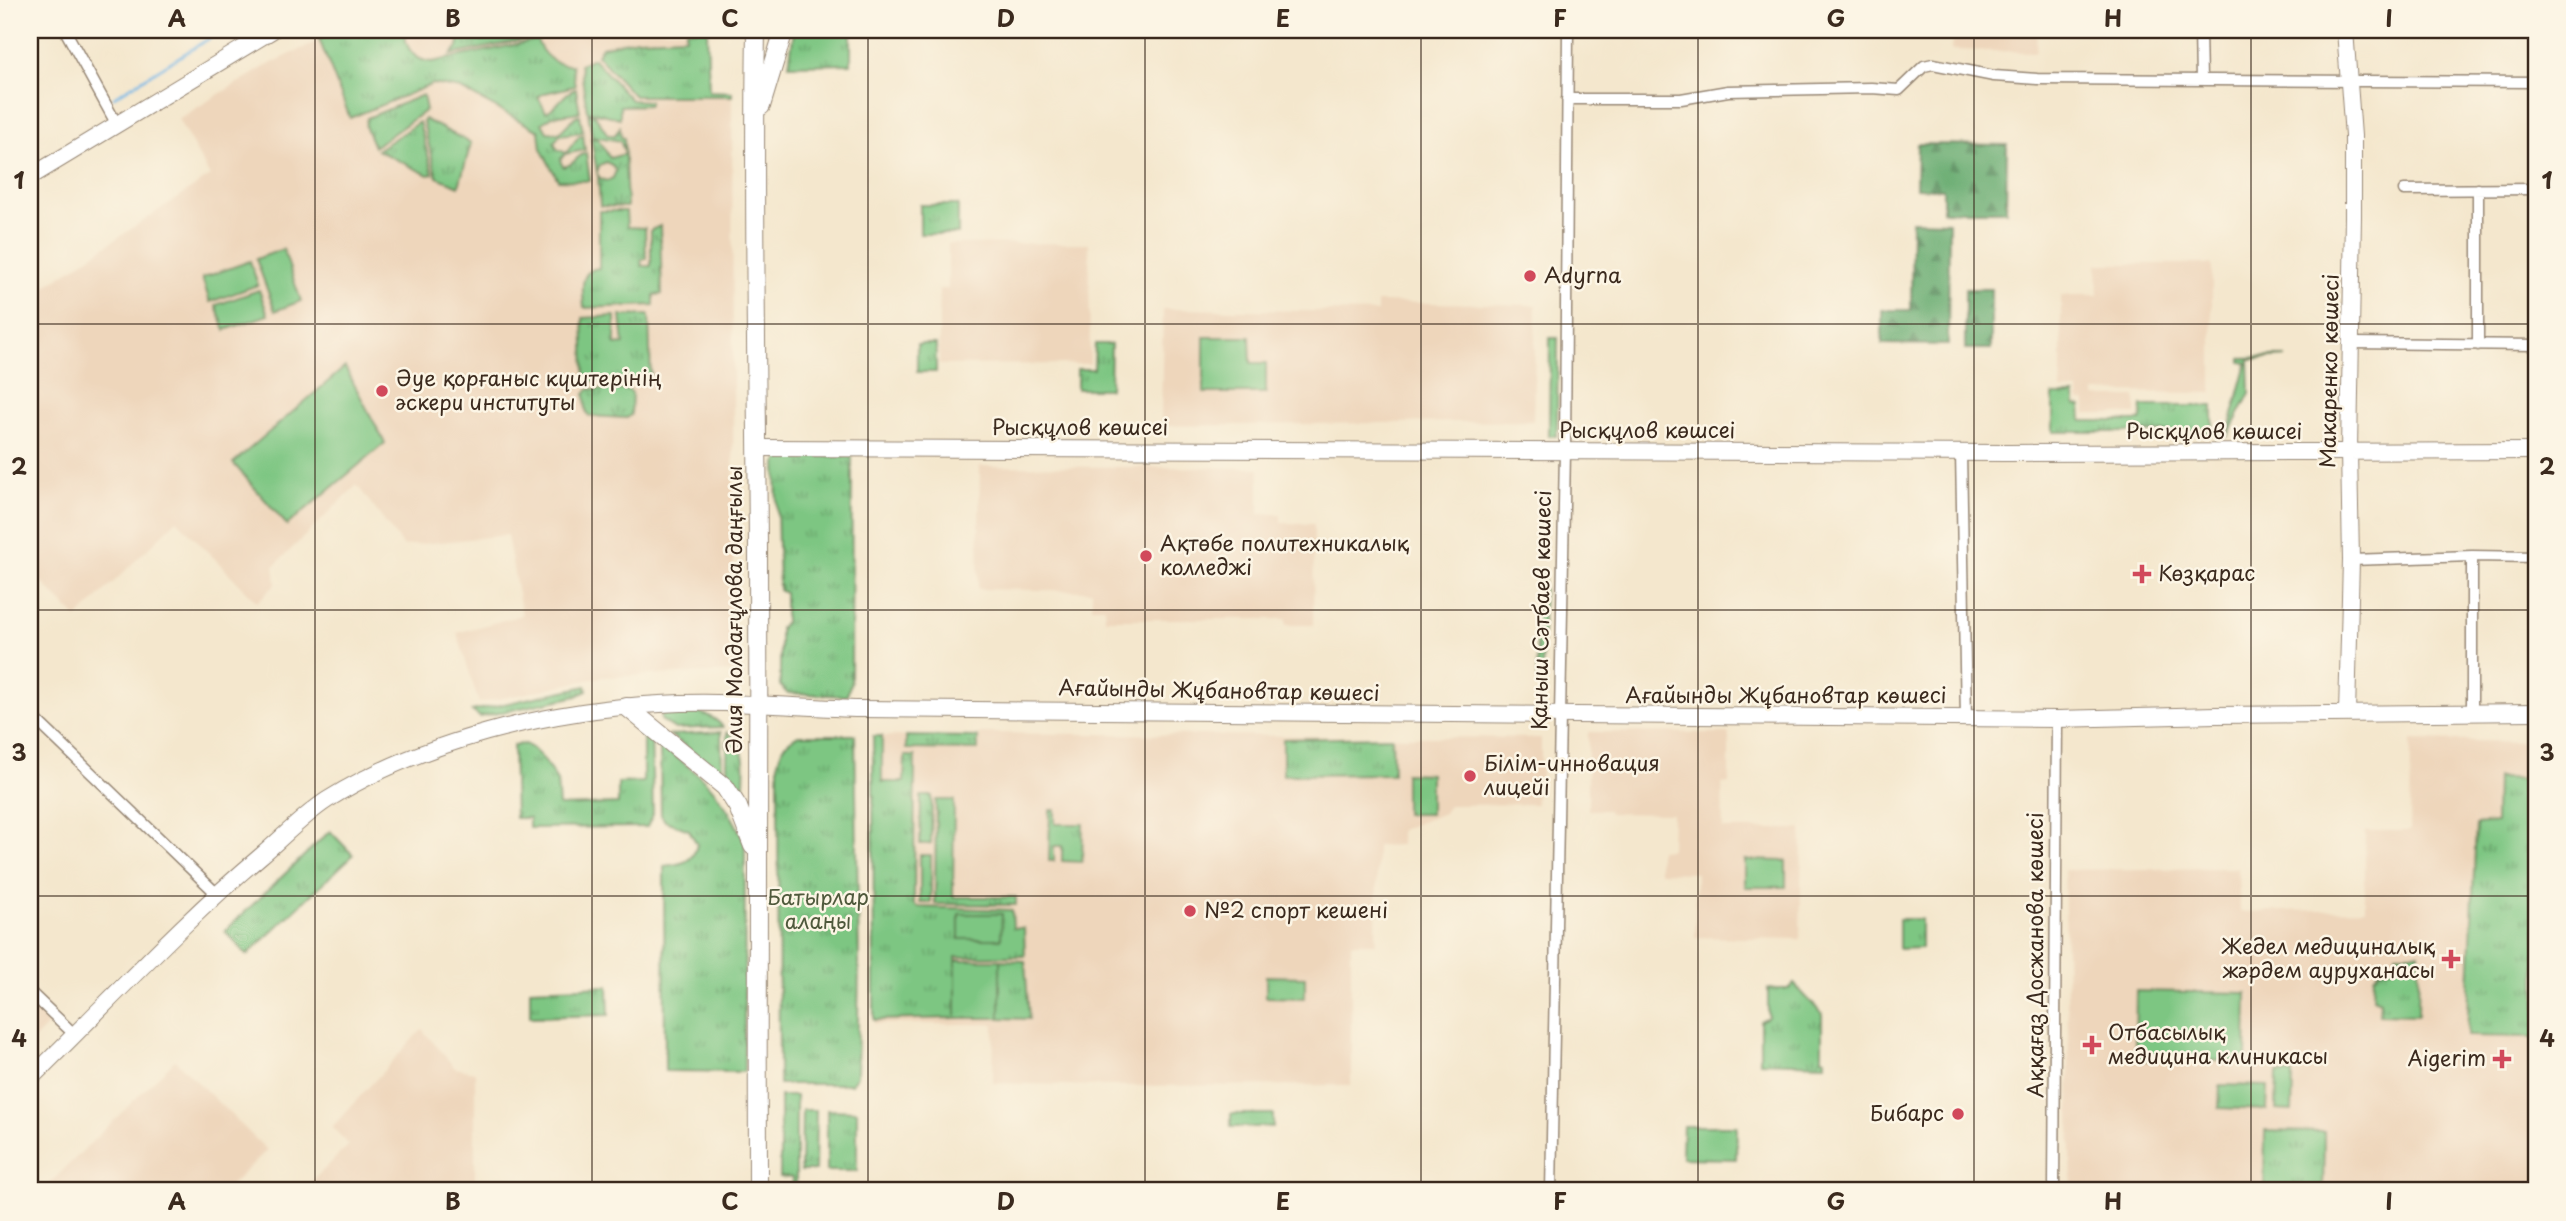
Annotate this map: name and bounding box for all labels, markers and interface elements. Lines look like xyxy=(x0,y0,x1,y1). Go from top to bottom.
text: A xyxy=(168,0,186,35)
text: B xyxy=(445,0,461,35)
text: C xyxy=(721,0,739,35)
text: D xyxy=(997,0,1015,35)
text: E xyxy=(1276,0,1290,35)
text: F xyxy=(1553,0,1567,35)
text: G xyxy=(1827,0,1845,35)
text: H xyxy=(2104,0,2122,35)
text: I xyxy=(2385,0,2393,35)
text: 1 xyxy=(14,162,25,197)
text: 1 xyxy=(2542,162,2553,197)
place label: Adyrna xyxy=(1544,258,1622,290)
marker: Adyrna xyxy=(1522,268,1538,284)
street label: Макаренко көшесі xyxy=(2310,273,2346,468)
place label: Әуе қорғаныс күштерінің әскери институты xyxy=(396,361,662,417)
marker: Әуе қорғаныс күштерінің әскери институты xyxy=(374,383,390,399)
street label: Рысқұлов көшсеі xyxy=(992,410,1168,442)
street label: Рысқұлов көшсеі xyxy=(1559,413,1735,445)
street label: Рысқұлов көшсеі xyxy=(2126,414,2302,446)
text: 2 xyxy=(11,448,27,483)
text: 2 xyxy=(2539,448,2555,483)
street label: Әлия Молдағұлова даңғылы xyxy=(717,466,749,754)
street label: Қаныш Сәтбаев көшесі xyxy=(1522,490,1558,730)
place label: Ақтөбе политехникалық колледжі xyxy=(1160,526,1410,582)
marker: Ақтөбе политехникалық колледжі xyxy=(1138,548,1154,564)
place label: Көзқарас xyxy=(2158,556,2255,588)
marker: Көзқарас xyxy=(2132,564,2152,584)
street label: Ағайынды Жұбановтар көшесі xyxy=(1058,670,1380,708)
street label: Ағайынды Жұбановтар көшесі xyxy=(1625,678,1947,710)
text: 3 xyxy=(11,734,27,769)
text: 3 xyxy=(2539,734,2555,769)
place label: Білім-инновация лицейі xyxy=(1483,746,1660,802)
marker: Білім-инновация лицейі xyxy=(1462,768,1478,784)
street label: Аққағаз Досжанова көшесі xyxy=(2018,812,2050,1098)
park label: Батырлар алаңы xyxy=(767,880,869,936)
place label: №2 спорт кешені xyxy=(1204,893,1388,925)
marker: №2 спорт кешені xyxy=(1182,903,1198,919)
place label: Жедел медициналық жәрдем ауруханасы xyxy=(2221,929,2436,985)
marker: Жедел медициналық жәрдем ауруханасы xyxy=(2441,949,2461,969)
place label: Отбасылық медицина клиникасы xyxy=(2108,1015,2328,1071)
text: 4 xyxy=(11,1020,27,1055)
text: 4 xyxy=(2539,1020,2555,1055)
marker: Отбасылық медицина клиникасы xyxy=(2082,1035,2102,1055)
place label: Aigerim xyxy=(2407,1041,2486,1073)
marker: Aigerim xyxy=(2492,1049,2512,1069)
place label: Бибарс xyxy=(1870,1096,1944,1128)
marker: Бибарс xyxy=(1950,1106,1966,1122)
text: A xyxy=(168,1183,186,1218)
text: B xyxy=(445,1183,461,1218)
text: C xyxy=(721,1183,739,1218)
text: D xyxy=(997,1183,1015,1218)
text: E xyxy=(1276,1183,1290,1218)
text: F xyxy=(1553,1183,1567,1218)
text: G xyxy=(1827,1183,1845,1218)
text: H xyxy=(2104,1183,2122,1218)
text: I xyxy=(2385,1183,2393,1218)

